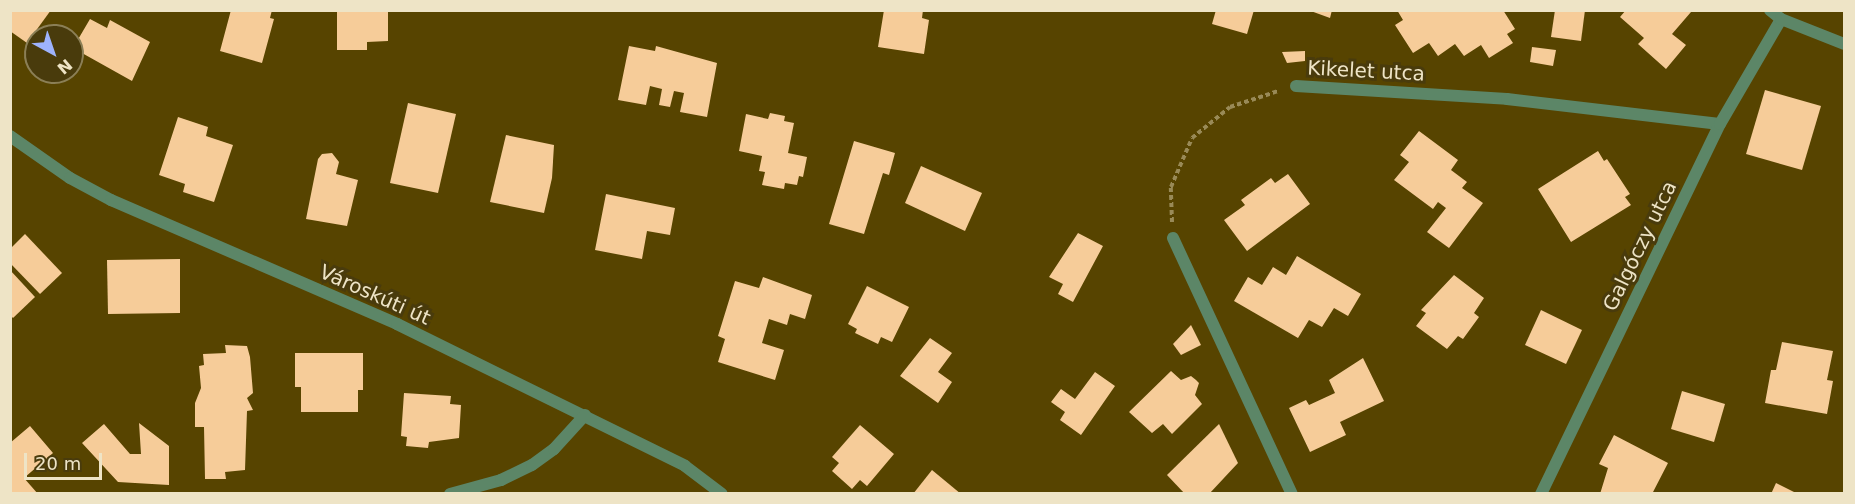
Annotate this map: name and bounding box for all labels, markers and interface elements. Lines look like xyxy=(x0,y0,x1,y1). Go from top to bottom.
north arrow xyxy=(24,24,84,84)
text: N xyxy=(53,55,76,78)
street label: Kikelet utca xyxy=(1307,56,1425,86)
street label: Galgóczy utca xyxy=(1598,177,1682,315)
street label: Városkúti út xyxy=(316,260,434,330)
scale bar xyxy=(27,441,105,479)
text: 20 m xyxy=(35,453,81,474)

